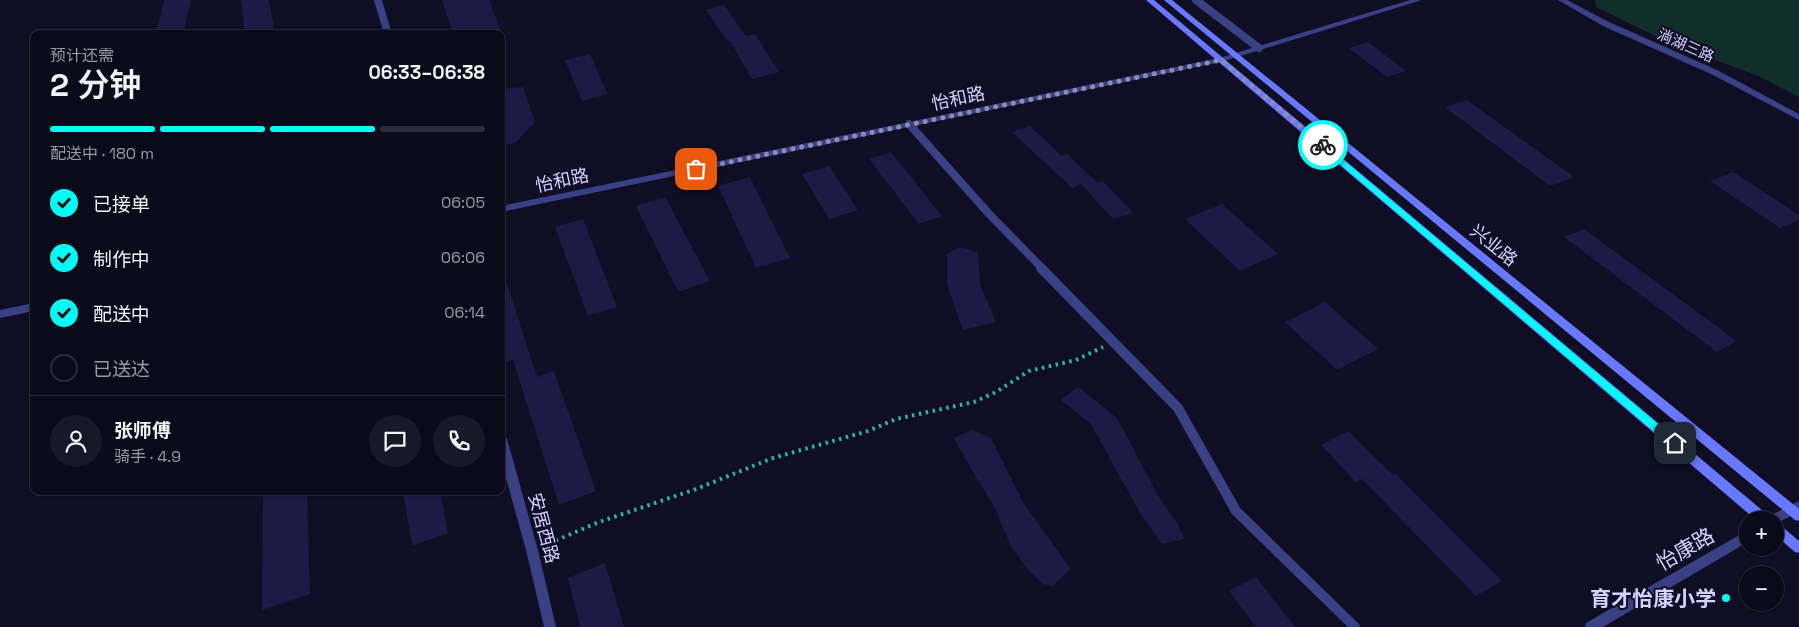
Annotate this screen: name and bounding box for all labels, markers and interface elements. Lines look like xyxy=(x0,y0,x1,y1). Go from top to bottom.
street label: 淌湖三路 xyxy=(1655,24,1717,66)
text: 预计还需 xyxy=(50,45,114,66)
text: 06:33–06:38 xyxy=(368,60,485,85)
text: 2 分钟 xyxy=(50,65,141,105)
street label: 怡和路 xyxy=(929,81,987,115)
courier xyxy=(1298,120,1348,170)
icon: bike xyxy=(1309,131,1337,159)
text: 配送中 · 180 m xyxy=(50,143,154,164)
pin xyxy=(675,148,717,190)
icon: bag xyxy=(682,155,710,183)
street label: 怡和路 xyxy=(533,163,591,197)
icon: check xyxy=(50,189,78,217)
text: 已接单 xyxy=(93,192,150,217)
text: 06:05 xyxy=(441,192,485,213)
street label: 兴业路 xyxy=(1466,219,1522,271)
icon: check xyxy=(50,244,78,272)
text: 制作中 xyxy=(93,247,150,272)
text: 06:06 xyxy=(441,247,485,268)
icon: check xyxy=(50,299,78,327)
text: 配送中 xyxy=(93,302,150,327)
text: 06:14 xyxy=(444,302,485,323)
text: 已送达 xyxy=(93,357,150,382)
button: person xyxy=(50,415,102,467)
button: chat xyxy=(369,415,421,467)
button: phone xyxy=(433,415,485,467)
text: 张师傅 xyxy=(114,418,171,443)
pin xyxy=(1654,422,1696,464)
icon: home xyxy=(1661,429,1689,457)
text: 骑手 · 4.9 xyxy=(114,446,181,467)
street label: 安居西路 xyxy=(524,490,564,566)
map controls xyxy=(1739,511,1784,611)
button: + xyxy=(1739,511,1784,556)
street label: 怡康路 xyxy=(1651,522,1719,576)
button: − xyxy=(1739,566,1784,611)
place label: 育才怡康小学 xyxy=(1590,585,1716,612)
marker: 育才怡康小学 xyxy=(1720,592,1732,604)

